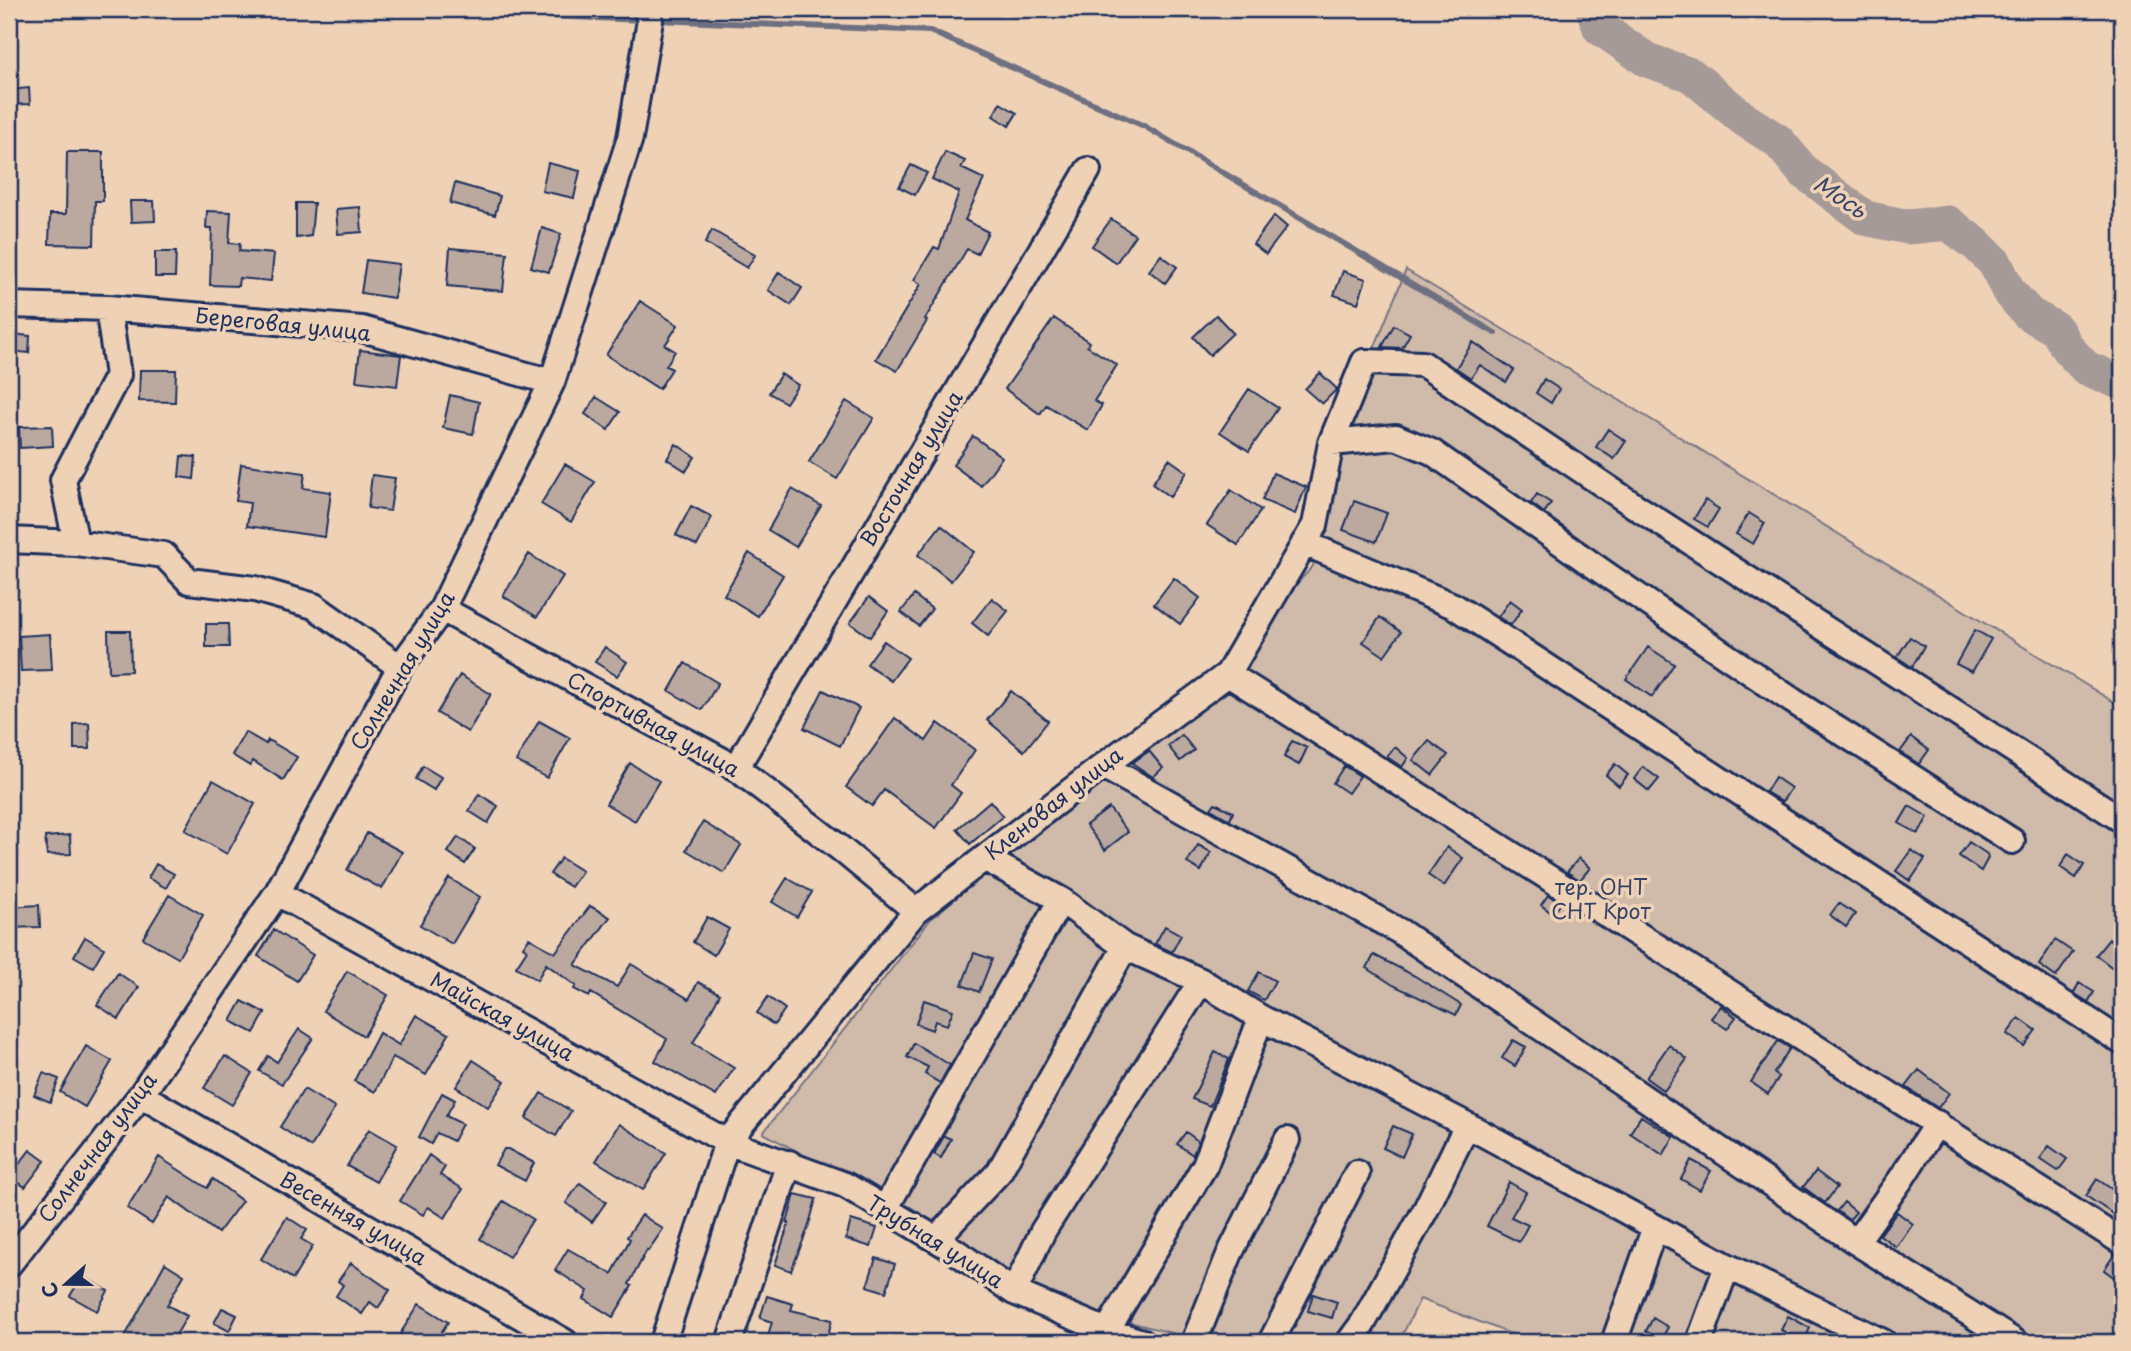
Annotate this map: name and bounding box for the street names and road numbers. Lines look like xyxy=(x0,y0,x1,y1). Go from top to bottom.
street label: Береговая улица xyxy=(194,298,373,348)
street label: Восточная улица xyxy=(851,383,970,552)
street label: Солнечная улица xyxy=(341,584,462,756)
street label: Спортивная улица xyxy=(562,662,747,784)
street label: Кленовая улица xyxy=(977,738,1129,867)
street label: Майская улица xyxy=(425,962,581,1068)
street label: Солнечная улица xyxy=(29,1064,164,1229)
street label: Весенняя улица xyxy=(275,1162,434,1273)
street label: Трубная улица xyxy=(862,1185,1011,1296)

